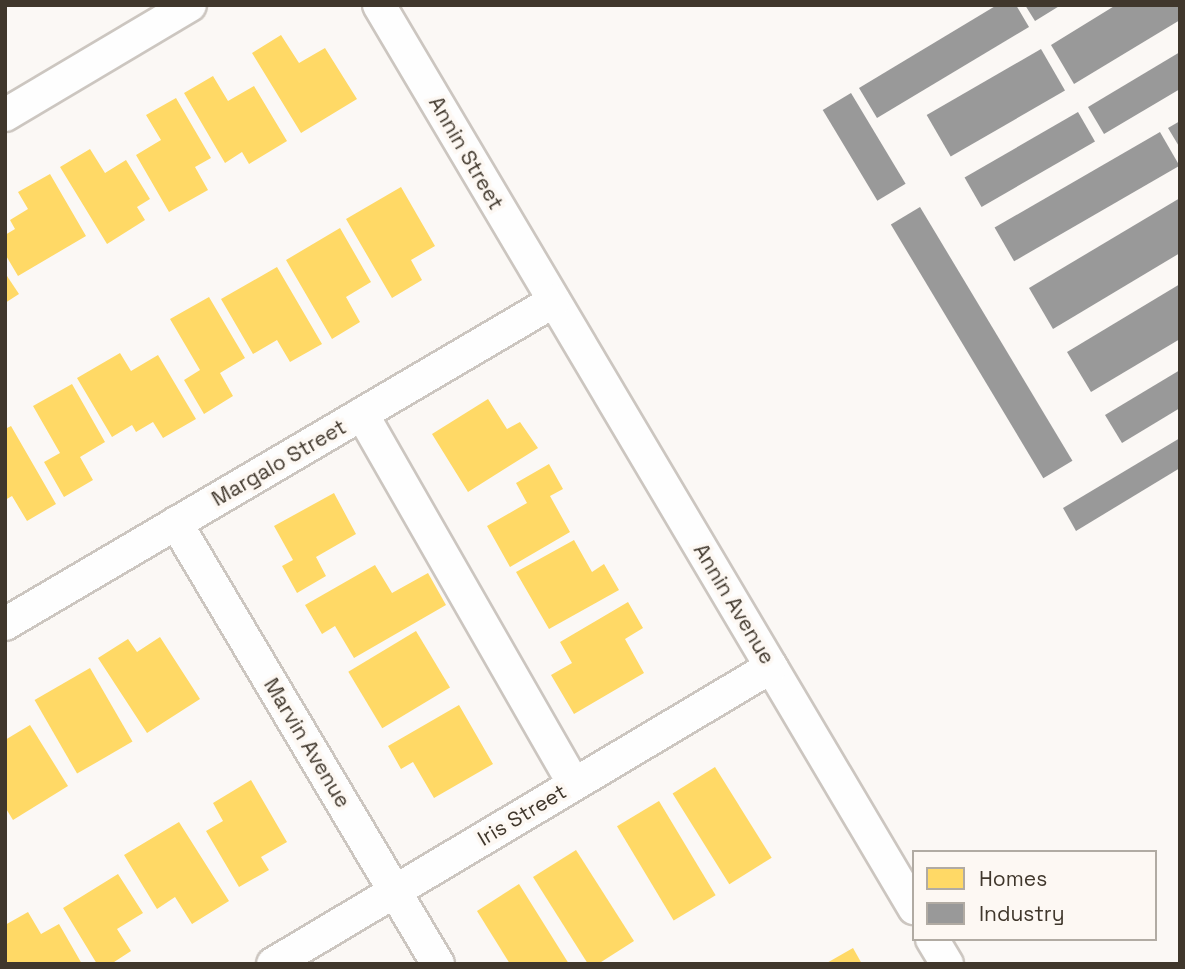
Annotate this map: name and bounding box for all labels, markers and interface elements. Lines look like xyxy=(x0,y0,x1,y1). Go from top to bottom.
street label: Annin Street xyxy=(423,92,509,214)
street label: Margalo Street xyxy=(207,414,351,512)
street label: Annin Avenue xyxy=(688,539,780,669)
street label: Marvin Avenue xyxy=(258,673,356,813)
street label: Iris Street xyxy=(473,779,571,851)
legend xyxy=(912,850,1157,941)
text: Homes xyxy=(979,865,1047,892)
text: Industry xyxy=(979,900,1065,927)

